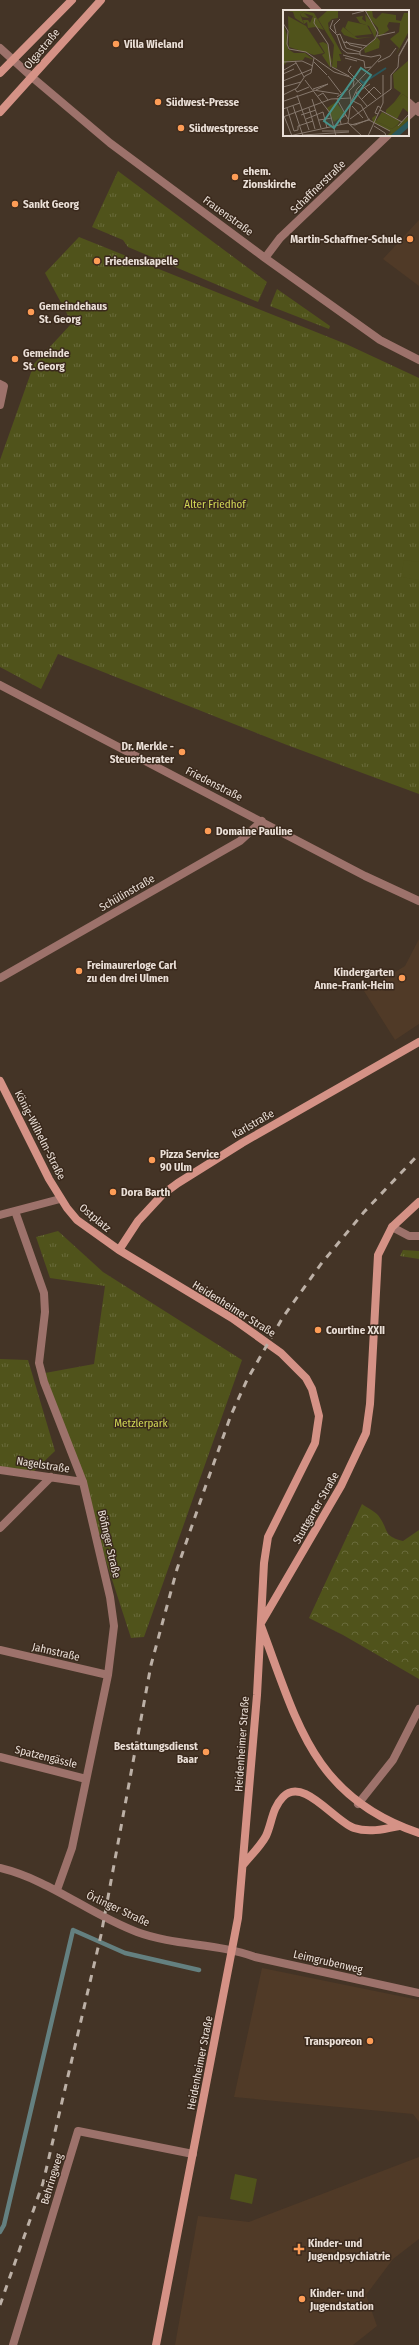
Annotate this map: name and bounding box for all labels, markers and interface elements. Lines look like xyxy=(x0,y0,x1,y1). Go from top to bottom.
inset map xyxy=(283,10,409,136)
street label: Olgastraße xyxy=(21,26,63,72)
place label: Villa Wieland xyxy=(123,38,183,51)
marker: Villa Wieland xyxy=(111,39,121,49)
place label: Südwest-Presse xyxy=(166,96,240,109)
marker: Südwest-Presse xyxy=(153,97,163,107)
place label: Südwestpresse xyxy=(189,122,259,135)
marker: Südwestpresse xyxy=(176,123,186,133)
street label: Schaffnerstraße xyxy=(288,157,348,217)
place label: ehem. Zionskirche xyxy=(243,165,296,191)
marker: ehem. Zionskirche xyxy=(230,172,240,182)
street label: Frauenstraße xyxy=(200,193,256,239)
place label: Sankt Georg xyxy=(23,198,80,211)
marker: Sankt Georg xyxy=(10,199,20,209)
place label: Martin-Schaffner-Schule xyxy=(290,233,402,246)
marker: Martin-Schaffner-Schule xyxy=(405,234,415,244)
place label: Friedenskapelle xyxy=(105,255,178,268)
marker: Friedenskapelle xyxy=(92,256,102,266)
place label: Gemeindehaus St. Georg xyxy=(39,300,107,326)
marker: Gemeindehaus St. Georg xyxy=(26,307,36,317)
place label: Gemeinde St. Georg xyxy=(23,347,70,373)
marker: Gemeinde St. Georg xyxy=(10,354,20,364)
park label: Alter Friedhof xyxy=(184,498,246,511)
place label: Dr. Merkle - Steuerberater xyxy=(110,740,175,766)
marker: Dr. Merkle - Steuerberater xyxy=(177,747,187,757)
street label: Friedenstraße xyxy=(183,764,245,804)
place label: Domaine Pauline xyxy=(216,825,293,838)
marker: Domaine Pauline xyxy=(203,826,213,836)
street label: Schülinstraße xyxy=(97,872,157,914)
place label: Freimaurerloge Carl zu den drei Ulmen xyxy=(87,959,178,985)
marker: Freimaurerloge Carl zu den drei Ulmen xyxy=(74,966,84,976)
place label: Kindergarten Anne-Frank-Heim xyxy=(314,966,394,992)
marker: Kindergarten Anne-Frank-Heim xyxy=(397,973,407,983)
street label: König-Wilhelm-Straße xyxy=(12,1088,68,1182)
street label: Karlstraße xyxy=(230,1107,276,1141)
place label: Pizza Service 90 Ulm xyxy=(160,1148,220,1174)
marker: Pizza Service 90 Ulm xyxy=(147,1155,157,1165)
place label: Dora Barth xyxy=(121,1186,170,1199)
marker: Dora Barth xyxy=(108,1187,118,1197)
street label: Ostplatz xyxy=(77,1201,114,1235)
street label: Heidenheimer Straße xyxy=(190,1278,278,1340)
place label: Courtine XXII xyxy=(326,1324,385,1337)
marker: Courtine XXII xyxy=(313,1325,323,1335)
park label: Metzlerpark xyxy=(114,1417,169,1430)
street label: Nagelstraße xyxy=(15,1454,71,1476)
street label: Stuttgarter Straße xyxy=(290,1470,342,1546)
street label: Böfinger Straße xyxy=(95,1509,123,1579)
street label: Jahnstraße xyxy=(31,1640,81,1664)
street label: Heidenheimer Straße xyxy=(232,1696,252,1792)
place label: Bestattungsdienst Baar xyxy=(114,1740,199,1766)
street label: Spatzengässle xyxy=(14,1743,78,1771)
marker: Bestattungsdienst Baar xyxy=(201,1747,211,1757)
street label: Örlinger Straße xyxy=(84,1889,152,1929)
street label: Leimgrubenweg xyxy=(292,1948,365,1976)
street label: Heidenheimer Straße xyxy=(184,2015,216,2111)
place label: Transporeon xyxy=(304,2035,362,2048)
marker: Transporeon xyxy=(365,2036,375,2046)
street label: Behringweg xyxy=(38,2151,66,2206)
place label: Kinder- und Jugendpsychiatrie xyxy=(307,2237,391,2263)
marker: Kinder- und Jugendpsychiatrie xyxy=(293,2243,305,2255)
place label: Kinder- und Jugendstation xyxy=(309,2287,374,2313)
marker: Kinder- und Jugendstation xyxy=(297,2294,307,2304)

